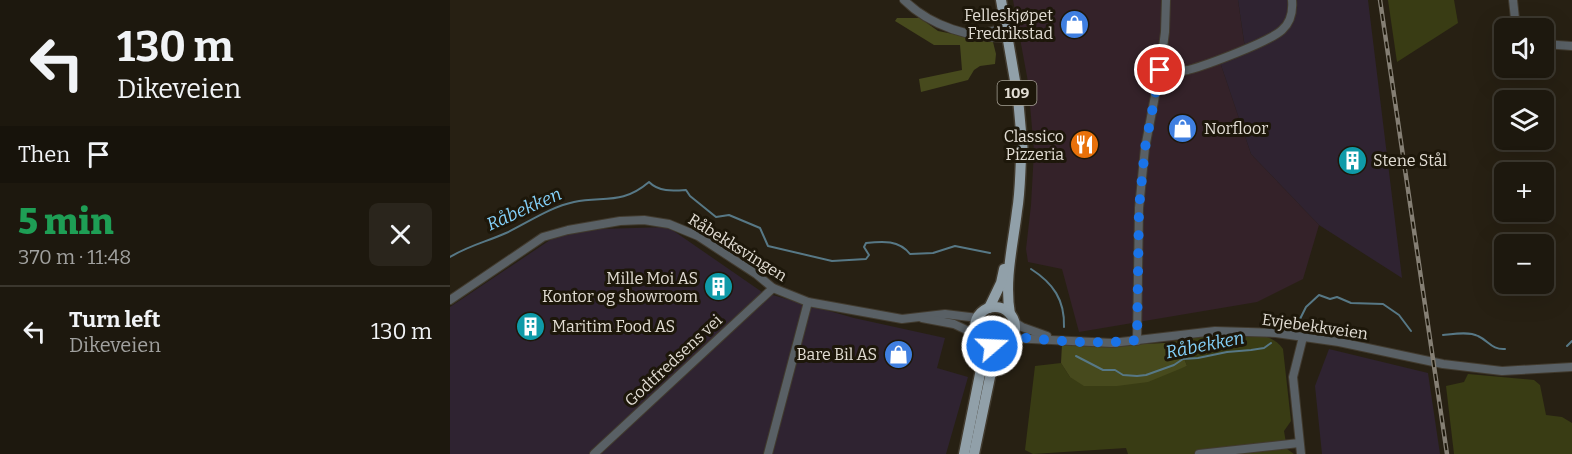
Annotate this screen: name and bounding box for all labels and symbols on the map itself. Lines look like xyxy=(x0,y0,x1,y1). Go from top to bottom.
place label: Felleskjøpet Fredrikstad xyxy=(964,6,1053,43)
shop icon: Felleskjøpet Fredrikstad xyxy=(1058,8,1090,40)
pin xyxy=(1134,44,1185,95)
road number: 109 xyxy=(998,81,1036,105)
shop icon: Norfloor xyxy=(1167,112,1199,144)
place label: Norfloor xyxy=(1204,119,1268,138)
place label: Classico Pizzeria xyxy=(1004,127,1064,164)
restaurant icon: Classico Pizzeria xyxy=(1069,129,1101,161)
building icon: Stene Stål xyxy=(1336,144,1368,176)
place label: Stene Stål xyxy=(1373,151,1448,170)
water label: Råbekken xyxy=(483,183,565,235)
street label: Råbekksvingen xyxy=(685,210,791,285)
place label: Mille Moi AS Kontor og showroom xyxy=(542,269,698,306)
building icon: Mille Moi AS Kontor og showroom xyxy=(703,271,735,303)
building icon: Maritim Food AS xyxy=(515,310,547,342)
street label: Godtfredsens vei xyxy=(621,310,726,410)
street label: Evjebekkveien xyxy=(1261,310,1369,343)
position arrow xyxy=(960,314,1024,378)
place label: Maritim Food AS xyxy=(552,317,675,336)
water label: Råbekken xyxy=(1164,327,1246,363)
shop icon: Bare Bil AS xyxy=(882,338,914,370)
place label: Bare Bil AS xyxy=(797,345,877,364)

